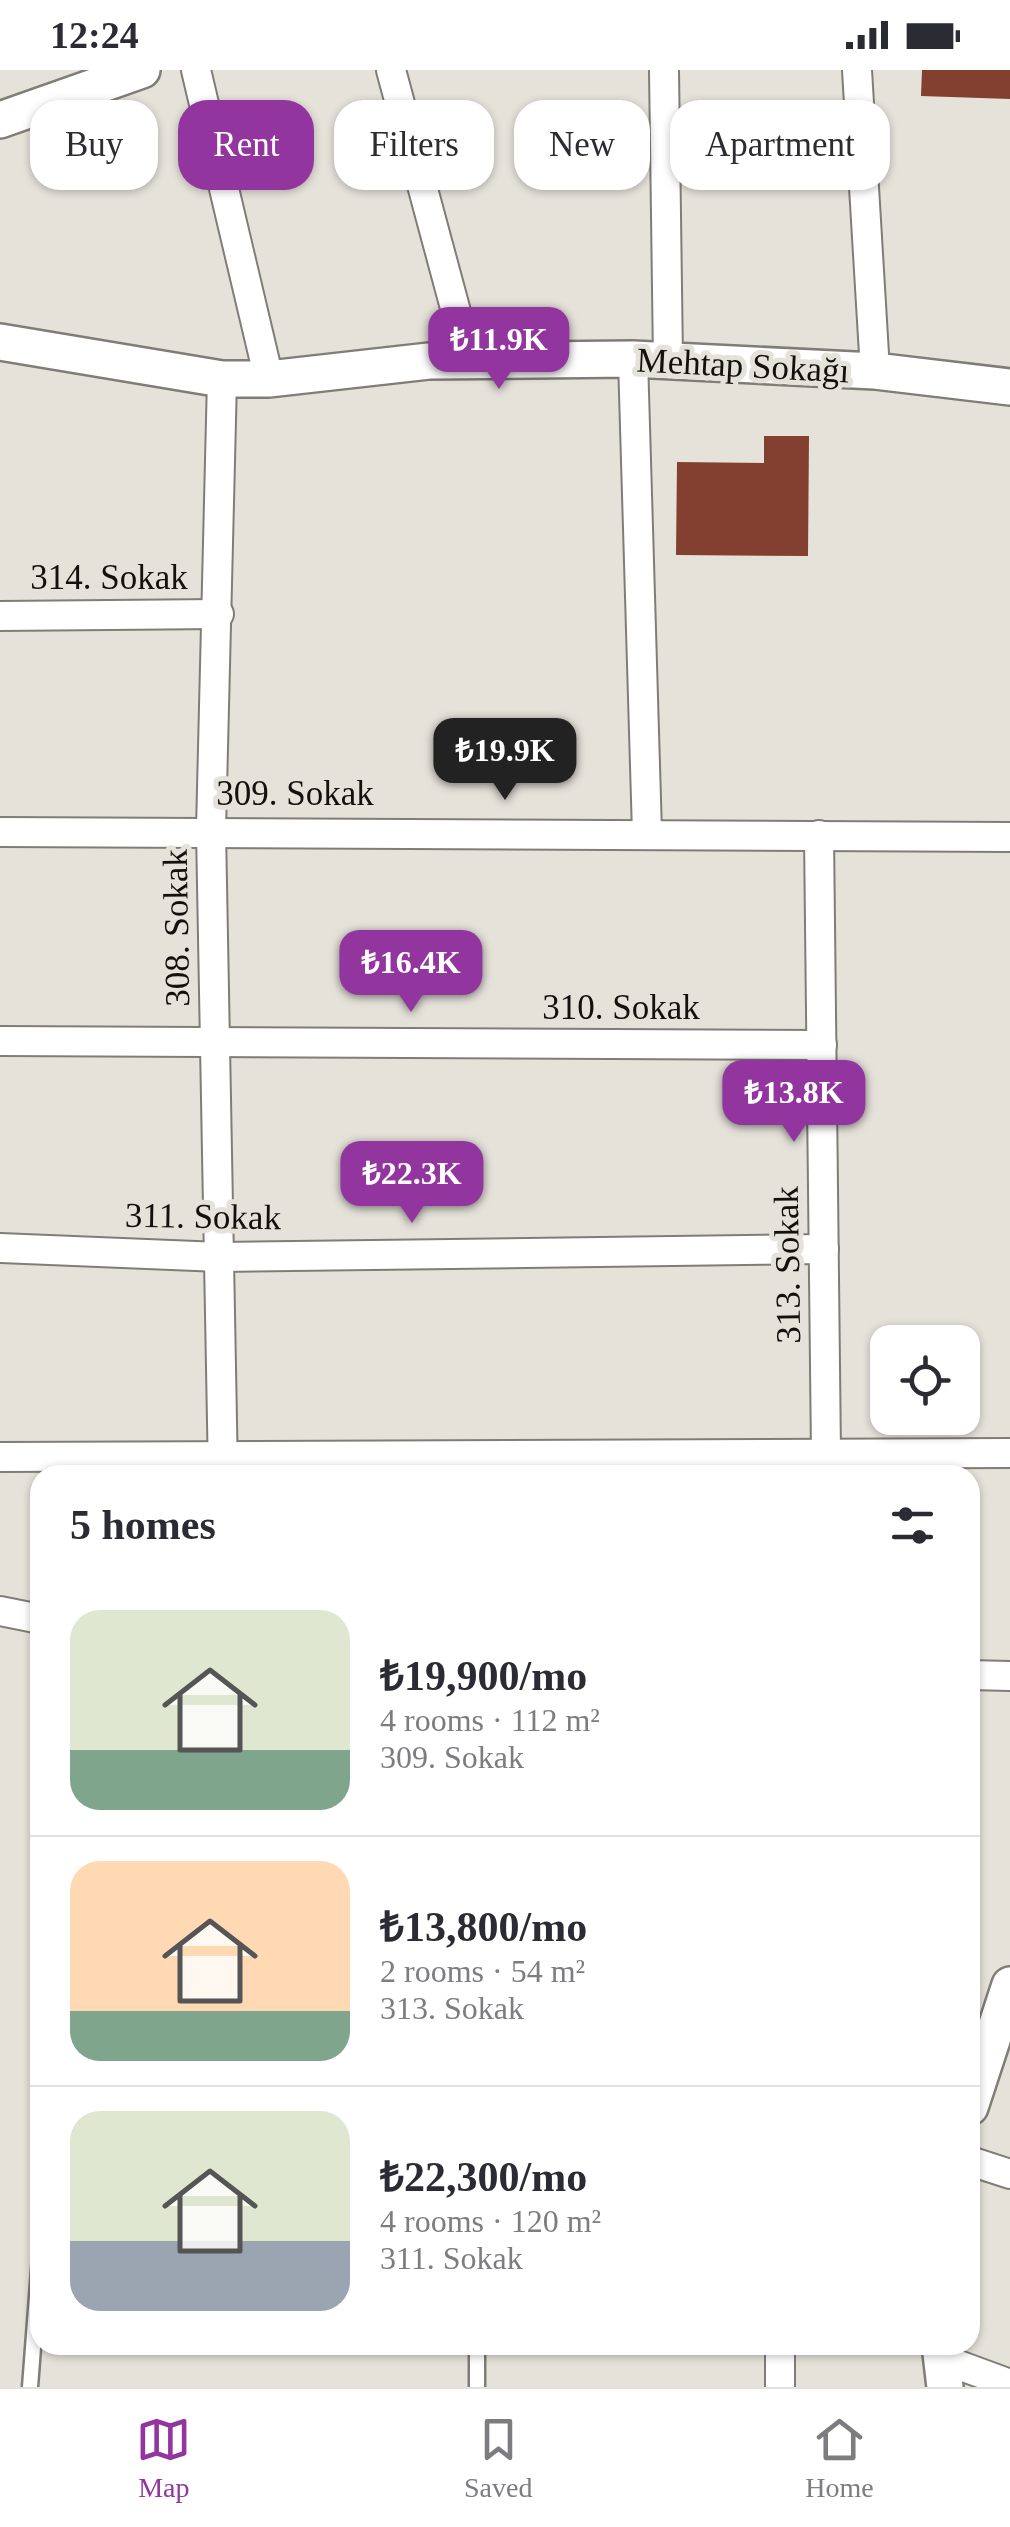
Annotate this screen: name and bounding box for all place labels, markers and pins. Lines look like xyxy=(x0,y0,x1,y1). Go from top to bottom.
pin: ₺11.9K xyxy=(418,307,580,392)
pin: ₺19.9K xyxy=(424,718,586,803)
pin: ₺16.4K xyxy=(330,930,492,1015)
pin: ₺13.8K xyxy=(713,1060,875,1145)
pin: ₺22.3K xyxy=(331,1141,493,1226)

